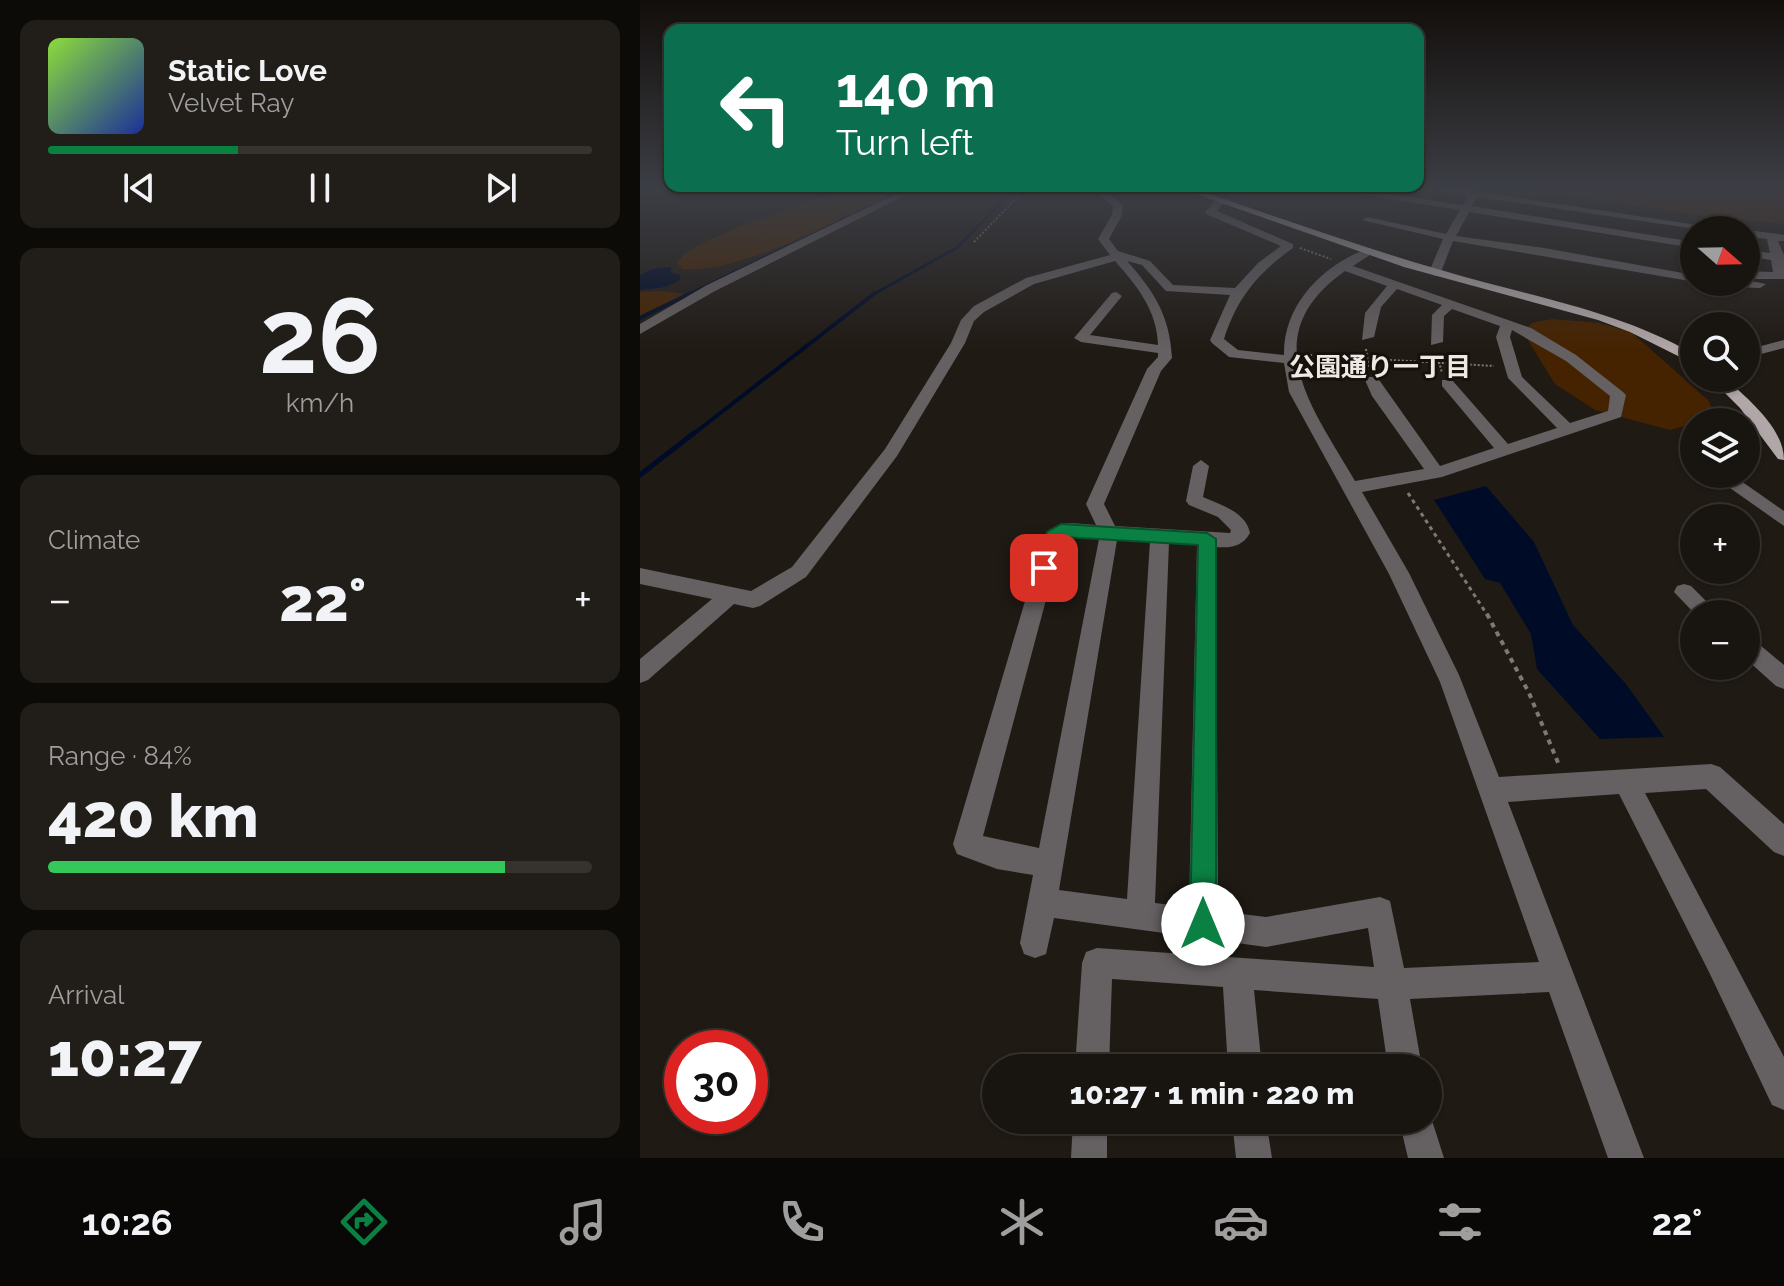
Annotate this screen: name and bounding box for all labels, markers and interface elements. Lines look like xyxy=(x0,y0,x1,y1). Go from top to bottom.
text: Static Love xyxy=(168,53,327,88)
text: 140 m xyxy=(836,54,996,120)
icon: left xyxy=(704,56,808,160)
text: Velvet Ray xyxy=(168,88,294,118)
text: Turn left xyxy=(836,121,974,163)
icon: previous xyxy=(117,166,161,210)
icon: pause xyxy=(298,166,342,210)
icon: next xyxy=(479,166,523,210)
north arrow xyxy=(1680,216,1760,296)
map controls xyxy=(1680,216,1760,680)
text: 26 xyxy=(259,275,381,397)
button: search xyxy=(1680,312,1760,392)
district label: 公園通り一丁目 xyxy=(1289,352,1471,382)
text: km/h xyxy=(286,388,354,418)
button: layers xyxy=(1680,408,1760,488)
button: + xyxy=(1680,504,1760,584)
text: Climate xyxy=(48,525,140,555)
pin xyxy=(1010,534,1078,602)
icon: arrive xyxy=(1022,546,1066,590)
text: 22° xyxy=(279,565,366,635)
text: − xyxy=(48,574,72,625)
text: + xyxy=(574,574,592,625)
button: − xyxy=(1680,600,1760,680)
text: Range · 84% xyxy=(48,741,192,771)
text: 420 km xyxy=(48,781,259,851)
position arrow xyxy=(1161,882,1245,966)
text: Arrival xyxy=(48,980,124,1010)
text: 10:27 xyxy=(48,1020,202,1090)
speed limit sign: 30 xyxy=(664,1030,768,1134)
text: 10:27 · 1 min · 220 m xyxy=(1070,1076,1354,1111)
icon: directions xyxy=(336,1194,392,1250)
icon: music xyxy=(555,1194,611,1250)
icon: phone xyxy=(774,1194,830,1250)
icon: climate xyxy=(994,1194,1050,1250)
icon: car xyxy=(1213,1194,1269,1250)
icon: filters xyxy=(1432,1194,1488,1250)
text: 10:26 xyxy=(82,1201,173,1243)
text: 22° xyxy=(1652,1201,1702,1243)

